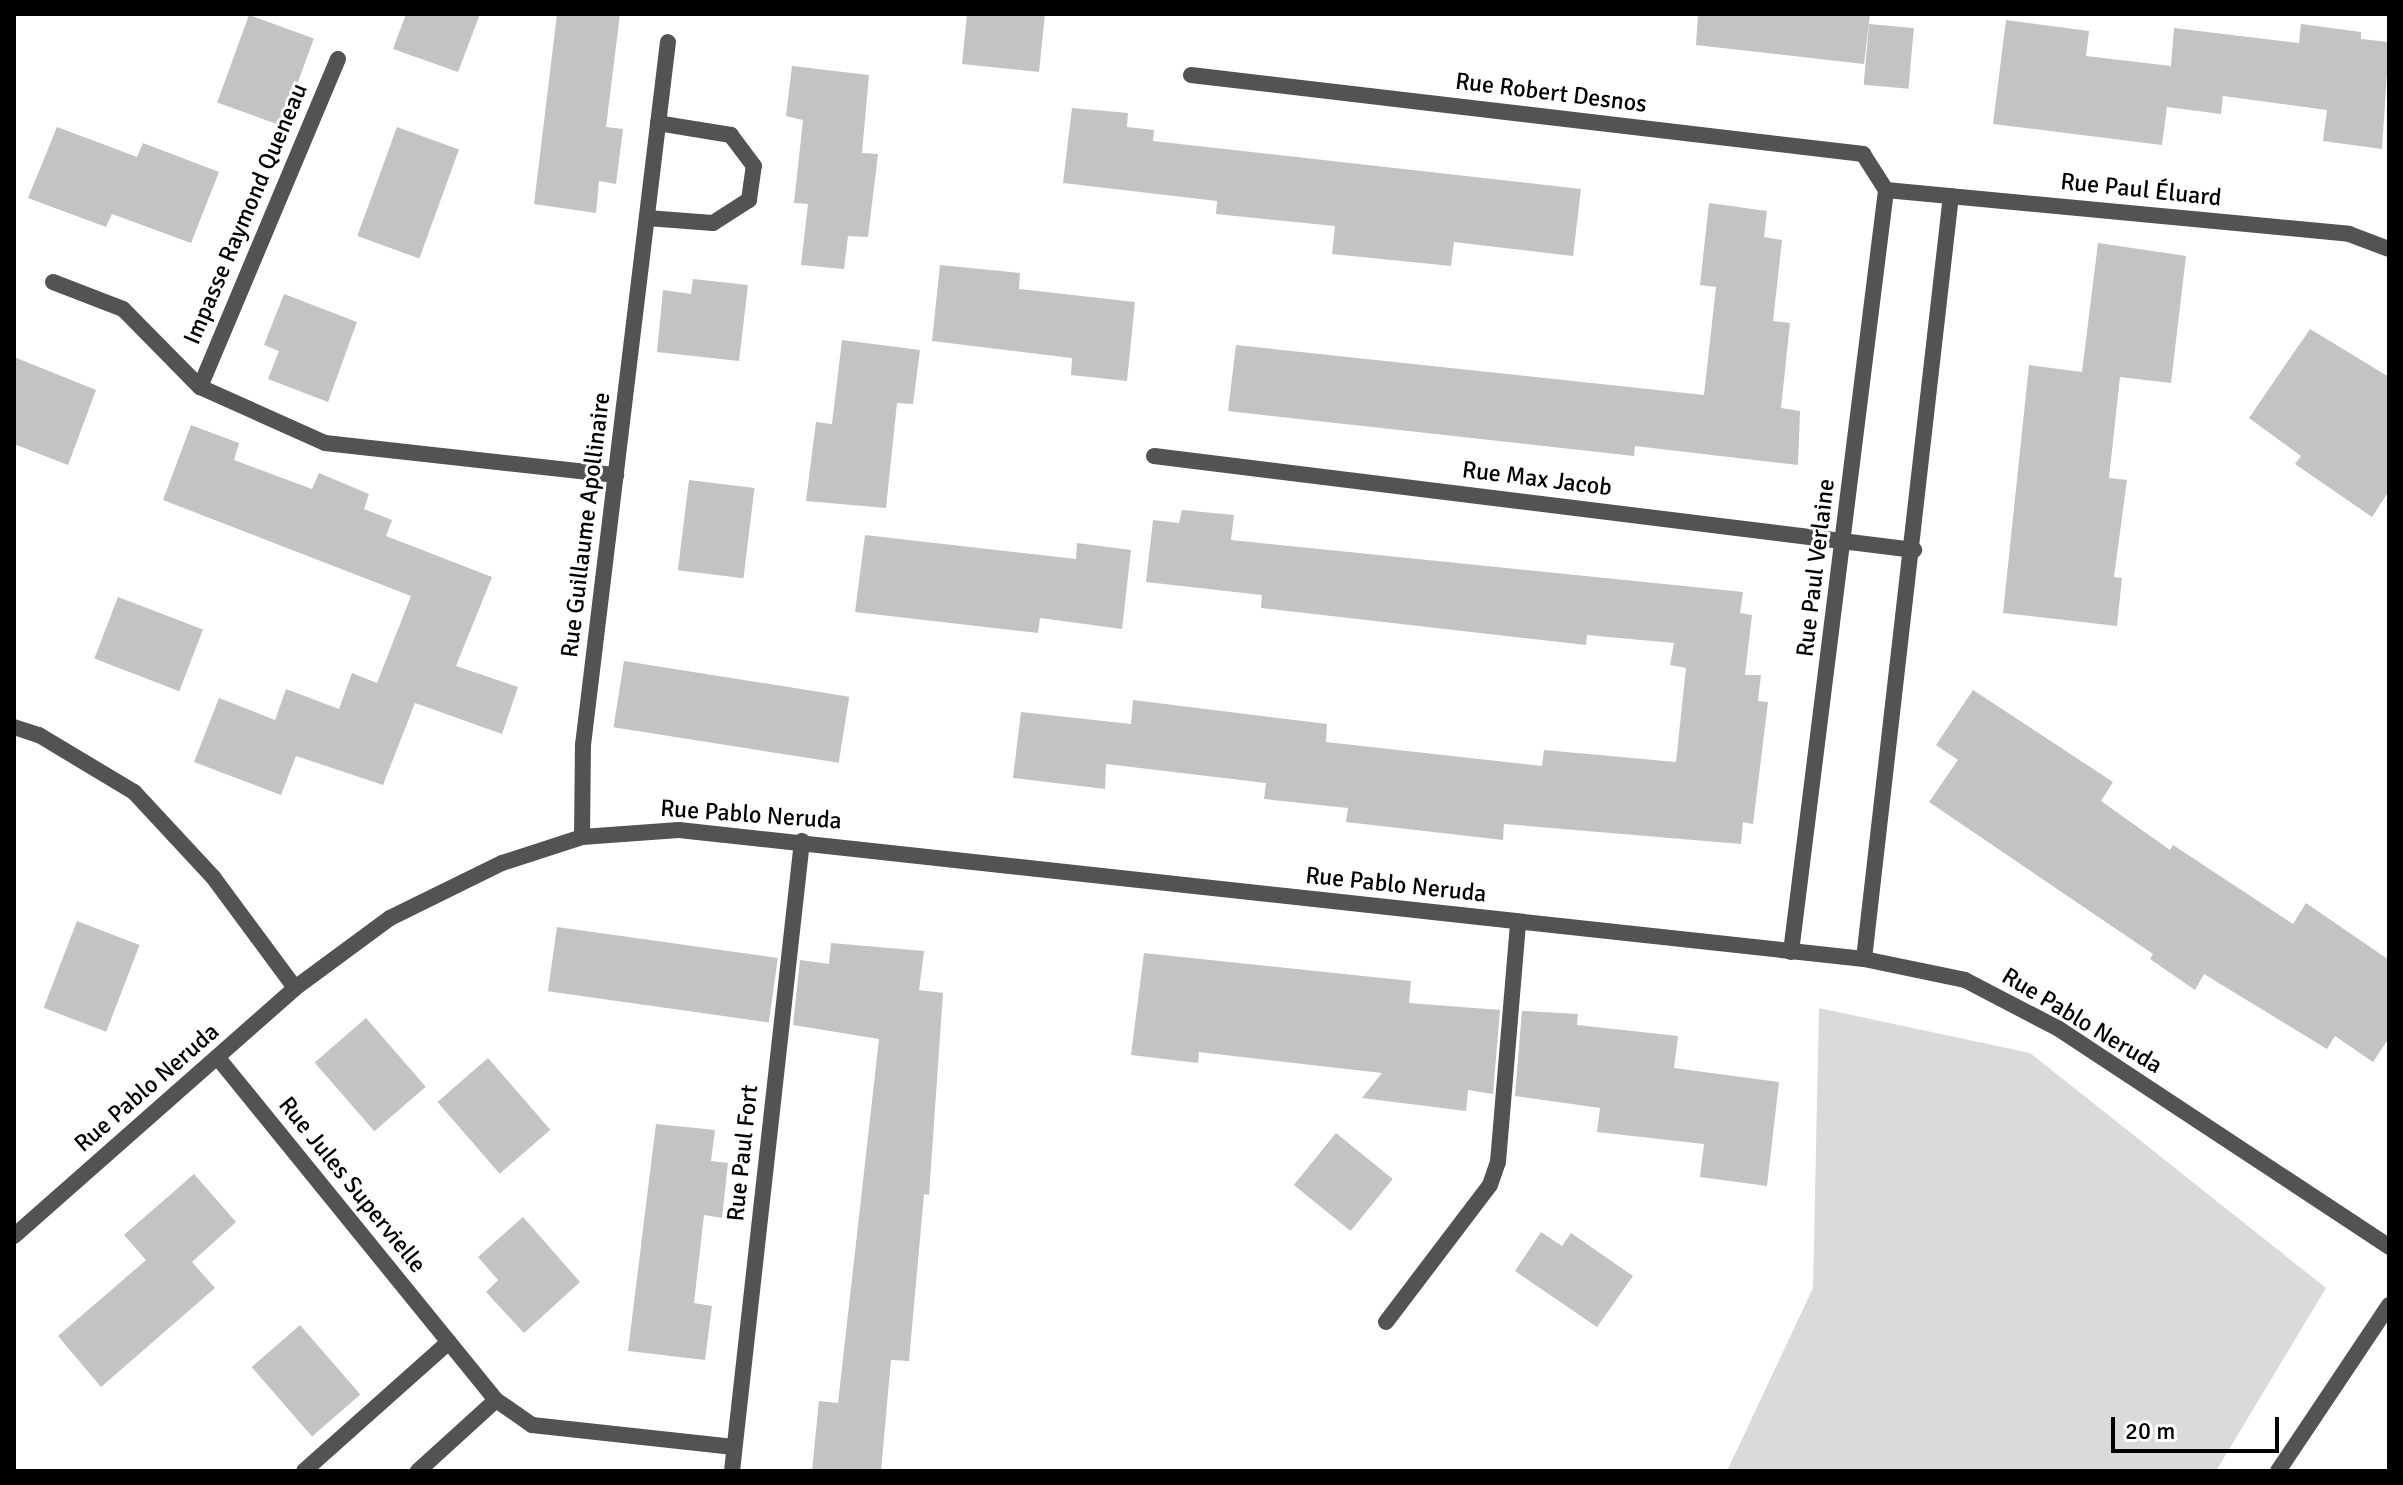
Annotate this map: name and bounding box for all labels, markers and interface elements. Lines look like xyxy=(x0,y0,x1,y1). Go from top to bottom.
street label: Rue Robert Desnos xyxy=(1454,67,1648,119)
street label: Impasse Raymond Queneau xyxy=(178,79,314,349)
street label: Rue Paul Éluard xyxy=(2059,167,2223,213)
street label: Rue Guillaume Apollinaire xyxy=(555,391,617,659)
street label: Rue Max Jacob xyxy=(1460,456,1614,502)
street label: Rue Paul Verlaine xyxy=(1791,477,1841,659)
street label: Rue Pablo Neruda xyxy=(659,794,843,836)
street label: Rue Pablo Neruda xyxy=(1304,861,1488,909)
street label: Rue Pablo Neruda xyxy=(1997,962,2167,1080)
street label: Rue Pablo Neruda xyxy=(69,1017,225,1159)
street label: Rue Paul Fort xyxy=(722,1083,764,1223)
street label: Rue Jules Supervielle xyxy=(272,1091,432,1279)
scale bar xyxy=(2115,1401,2283,1451)
text: 20 m xyxy=(2125,1416,2175,1446)

